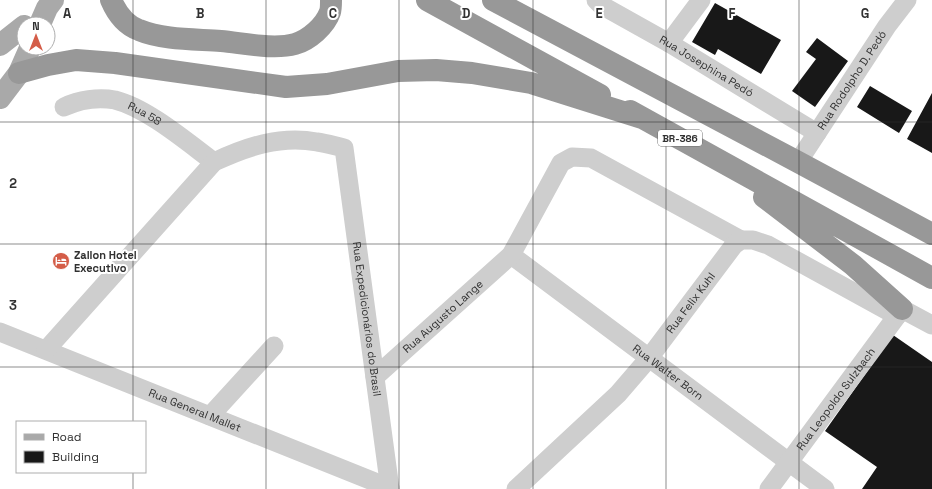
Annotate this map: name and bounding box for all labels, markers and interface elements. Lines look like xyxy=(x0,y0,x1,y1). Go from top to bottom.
text: A xyxy=(63,5,72,22)
text: B xyxy=(196,5,205,22)
text: C xyxy=(329,5,337,22)
text: D xyxy=(462,5,471,22)
text: E xyxy=(595,5,603,22)
text: F xyxy=(729,5,736,22)
text: G xyxy=(861,5,869,22)
north arrow xyxy=(16,16,56,56)
text: N xyxy=(32,19,40,33)
street label: Rua Rodolpho D. Pedó xyxy=(814,28,889,132)
street label: Rua Josephina Pedó xyxy=(657,32,756,100)
street label: Rua 58 xyxy=(126,98,164,128)
road number: BR-386 xyxy=(658,130,702,146)
text: 2 xyxy=(9,175,17,192)
street label: Rua Expedicionários do Brasil xyxy=(350,241,384,397)
place label: Zallon Hotel Executivo xyxy=(74,248,137,275)
hotel icon: Zallon Hotel Executivo xyxy=(51,251,71,271)
street label: Rua Felix Kuhl xyxy=(663,269,718,336)
street label: Rua Augusto Lange xyxy=(400,277,486,356)
text: 3 xyxy=(9,297,17,314)
street label: Rua Walter Born xyxy=(630,341,706,403)
street label: Rua Leopoldo Sulzbach xyxy=(793,345,878,453)
street label: Rua General Mallet xyxy=(147,385,243,435)
legend xyxy=(16,421,146,473)
text: Road xyxy=(52,429,81,445)
text: Building xyxy=(52,449,99,465)

